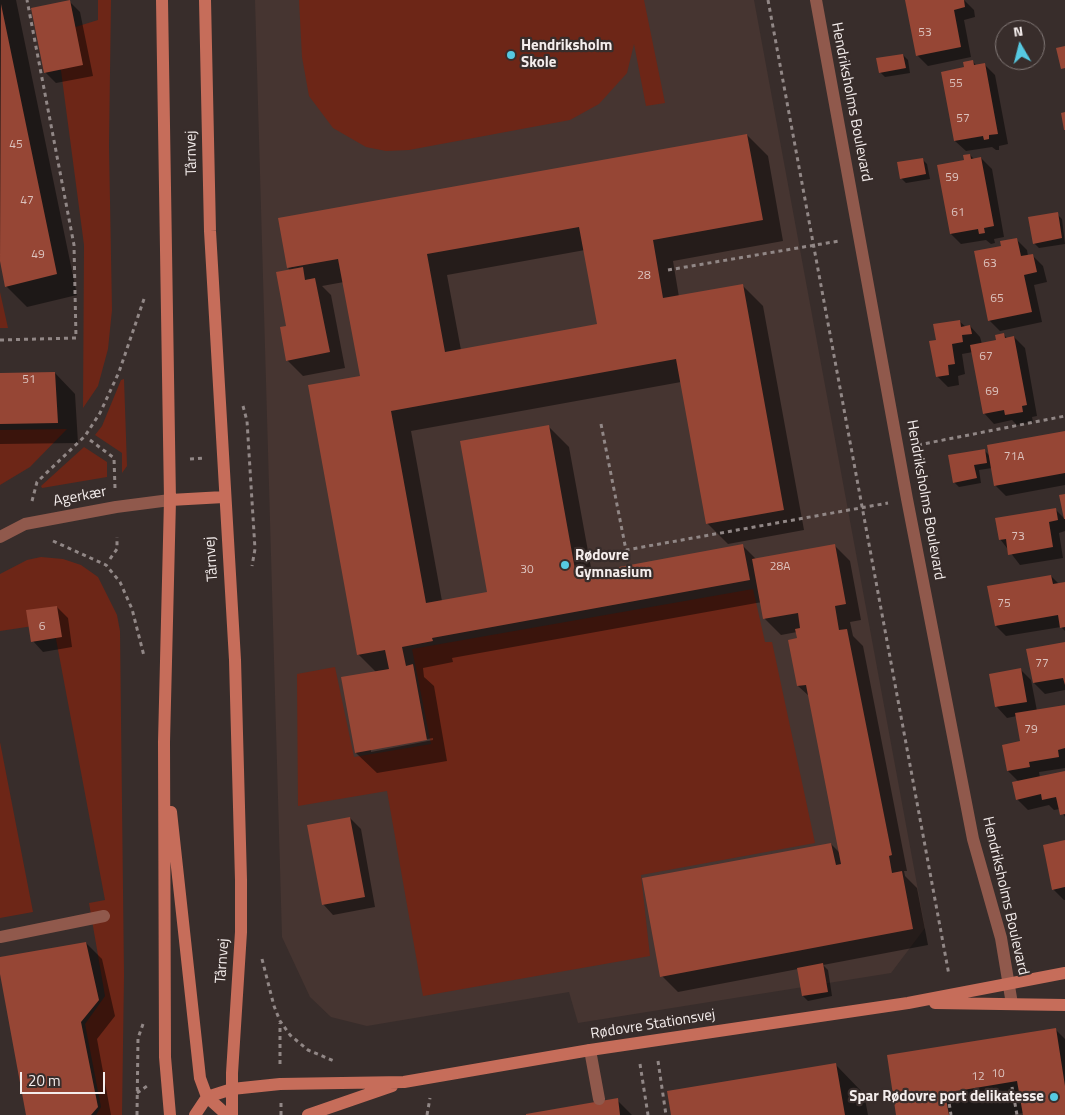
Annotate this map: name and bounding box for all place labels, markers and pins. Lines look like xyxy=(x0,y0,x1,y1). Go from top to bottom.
place label: Hendriksholm Skole xyxy=(521,37,612,72)
marker: Hendriksholm Skole xyxy=(505,49,517,61)
place label: Rødovre Gymnasium xyxy=(575,547,652,582)
marker: Rødovre Gymnasium xyxy=(559,559,571,571)
place label: Spar Rødovre port delikatesse xyxy=(849,1088,1044,1106)
marker: Spar Rødovre port delikatesse xyxy=(1048,1091,1060,1103)

